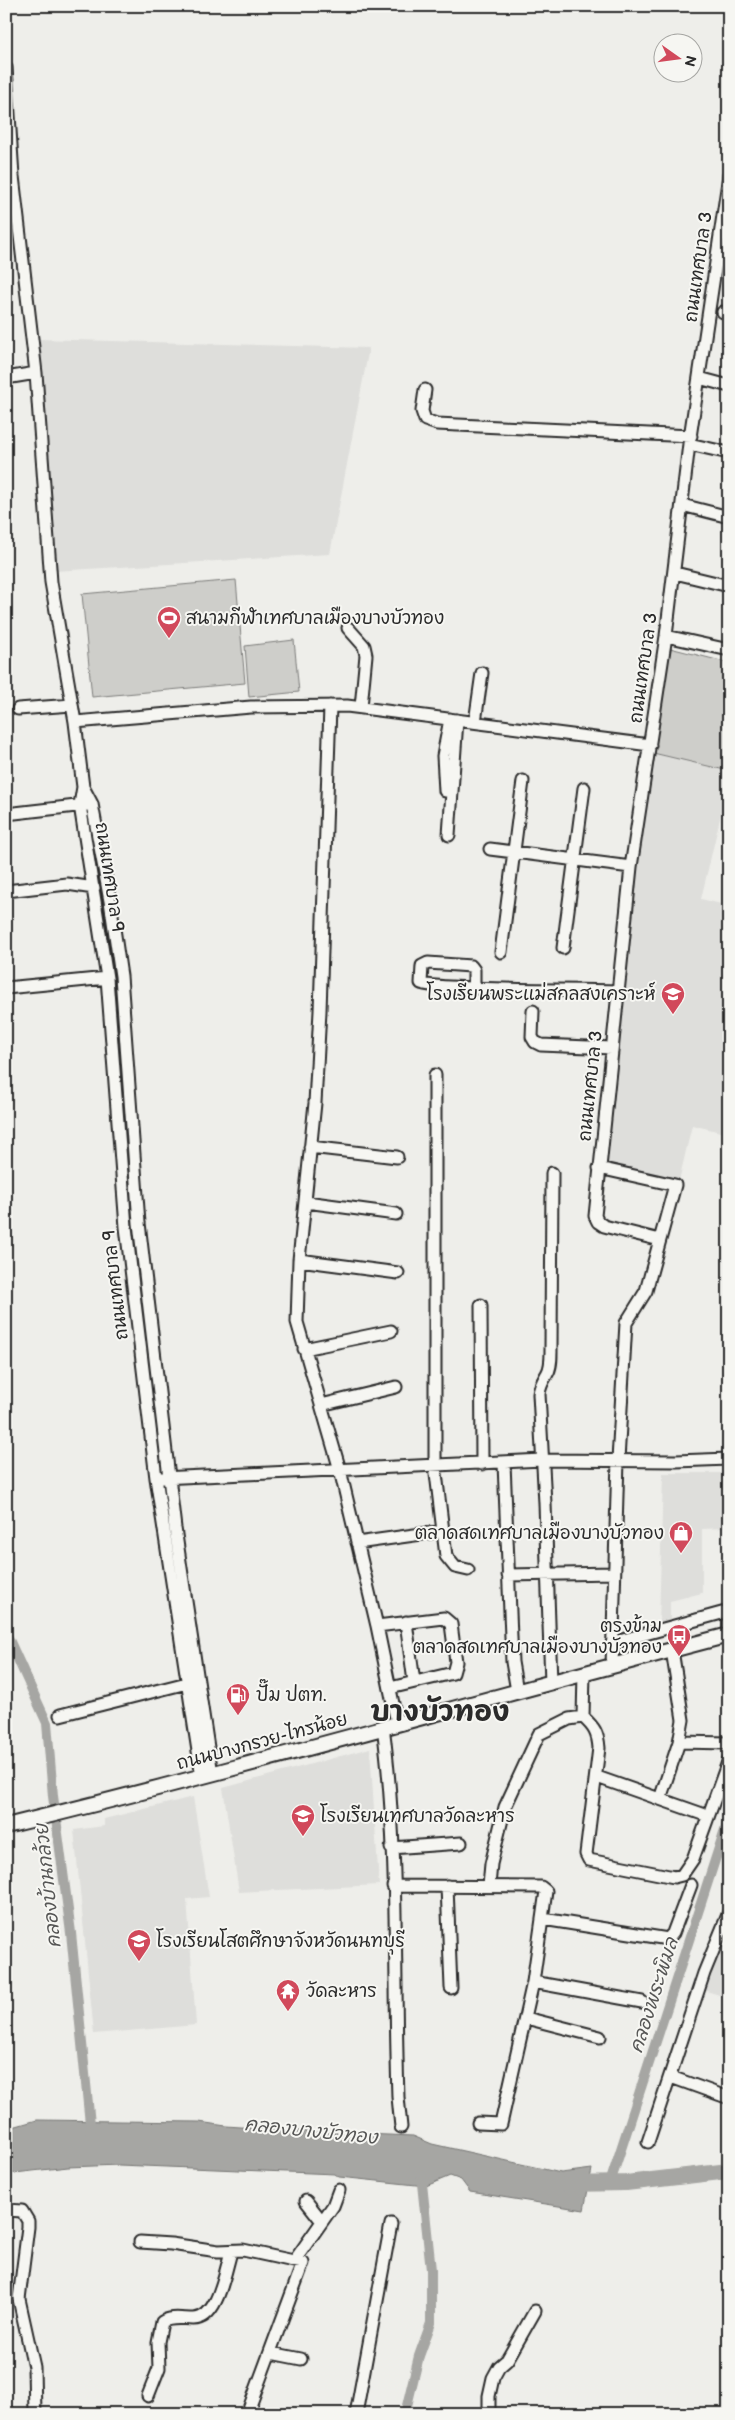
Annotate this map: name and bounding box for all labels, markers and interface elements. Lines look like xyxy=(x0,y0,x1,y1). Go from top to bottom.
north arrow xyxy=(652,32,702,82)
text: N xyxy=(681,54,700,68)
street label: ถนนเทศบาล 3 xyxy=(680,210,717,324)
sports icon: สนามกีฬาเทศบาลเมืองบางบัวทอง xyxy=(156,605,182,639)
place label: สนามกีฬาเทศบาลเมืองบางบัวทอง xyxy=(186,606,444,629)
street label: ถนนเทศบาล 3 xyxy=(625,611,662,725)
street label: ถนนเทศบาล 9 xyxy=(90,821,129,933)
place label: โรงเรียนพระแม่สกลสงเคราะห์ xyxy=(426,981,656,1005)
school or university icon: โรงเรียนพระแม่สกลสงเคราะห์ xyxy=(660,981,686,1015)
street label: ถนนเทศบาล 3 xyxy=(574,1030,607,1143)
street label: ถนนเทศบาล 9 xyxy=(98,1229,133,1341)
shop icon: ตลาดสดเทศบาลเมืองบางบัวทอง xyxy=(668,1520,694,1554)
place label: ตลาดสดเทศบาลเมืองบางบัวทอง xyxy=(415,1521,664,1544)
place label: ตรงข้าม ตลาดสดเทศบาลเมืองบางบัวทอง xyxy=(413,1614,662,1658)
bus stop icon: ตรงข้าม ตลาดสดเทศบาลเมืองบางบัวทอง xyxy=(666,1623,692,1657)
place label: ปั๊ม ปตท. xyxy=(256,1678,327,1706)
fuel station icon: ปั๊ม ปตท. xyxy=(225,1682,251,1716)
district label: บางบัวทอง xyxy=(370,1695,510,1729)
street label: ถนนบางกรวย-ไทรน้อย xyxy=(173,1706,350,1774)
school or university icon: โรงเรียนเทศบาลวัดละหาร xyxy=(290,1803,316,1837)
place label: โรงเรียนเทศบาลวัดละหาร xyxy=(320,1803,515,1827)
water label: คลองบ้านกล้วย xyxy=(28,1821,66,1949)
school or university icon: โรงเรียนโสตศึกษาจังหวัดนนทบุรี xyxy=(126,1928,152,1962)
place label: โรงเรียนโสตศึกษาจังหวัดนนทบุรี xyxy=(156,1928,405,1955)
water label: คลองพระพิมล xyxy=(624,1933,684,2056)
temple icon: วัดละหาร xyxy=(275,1978,301,2012)
place label: วัดละหาร xyxy=(306,1980,377,2002)
water label: คลองบางบัวทอง xyxy=(243,2113,380,2150)

